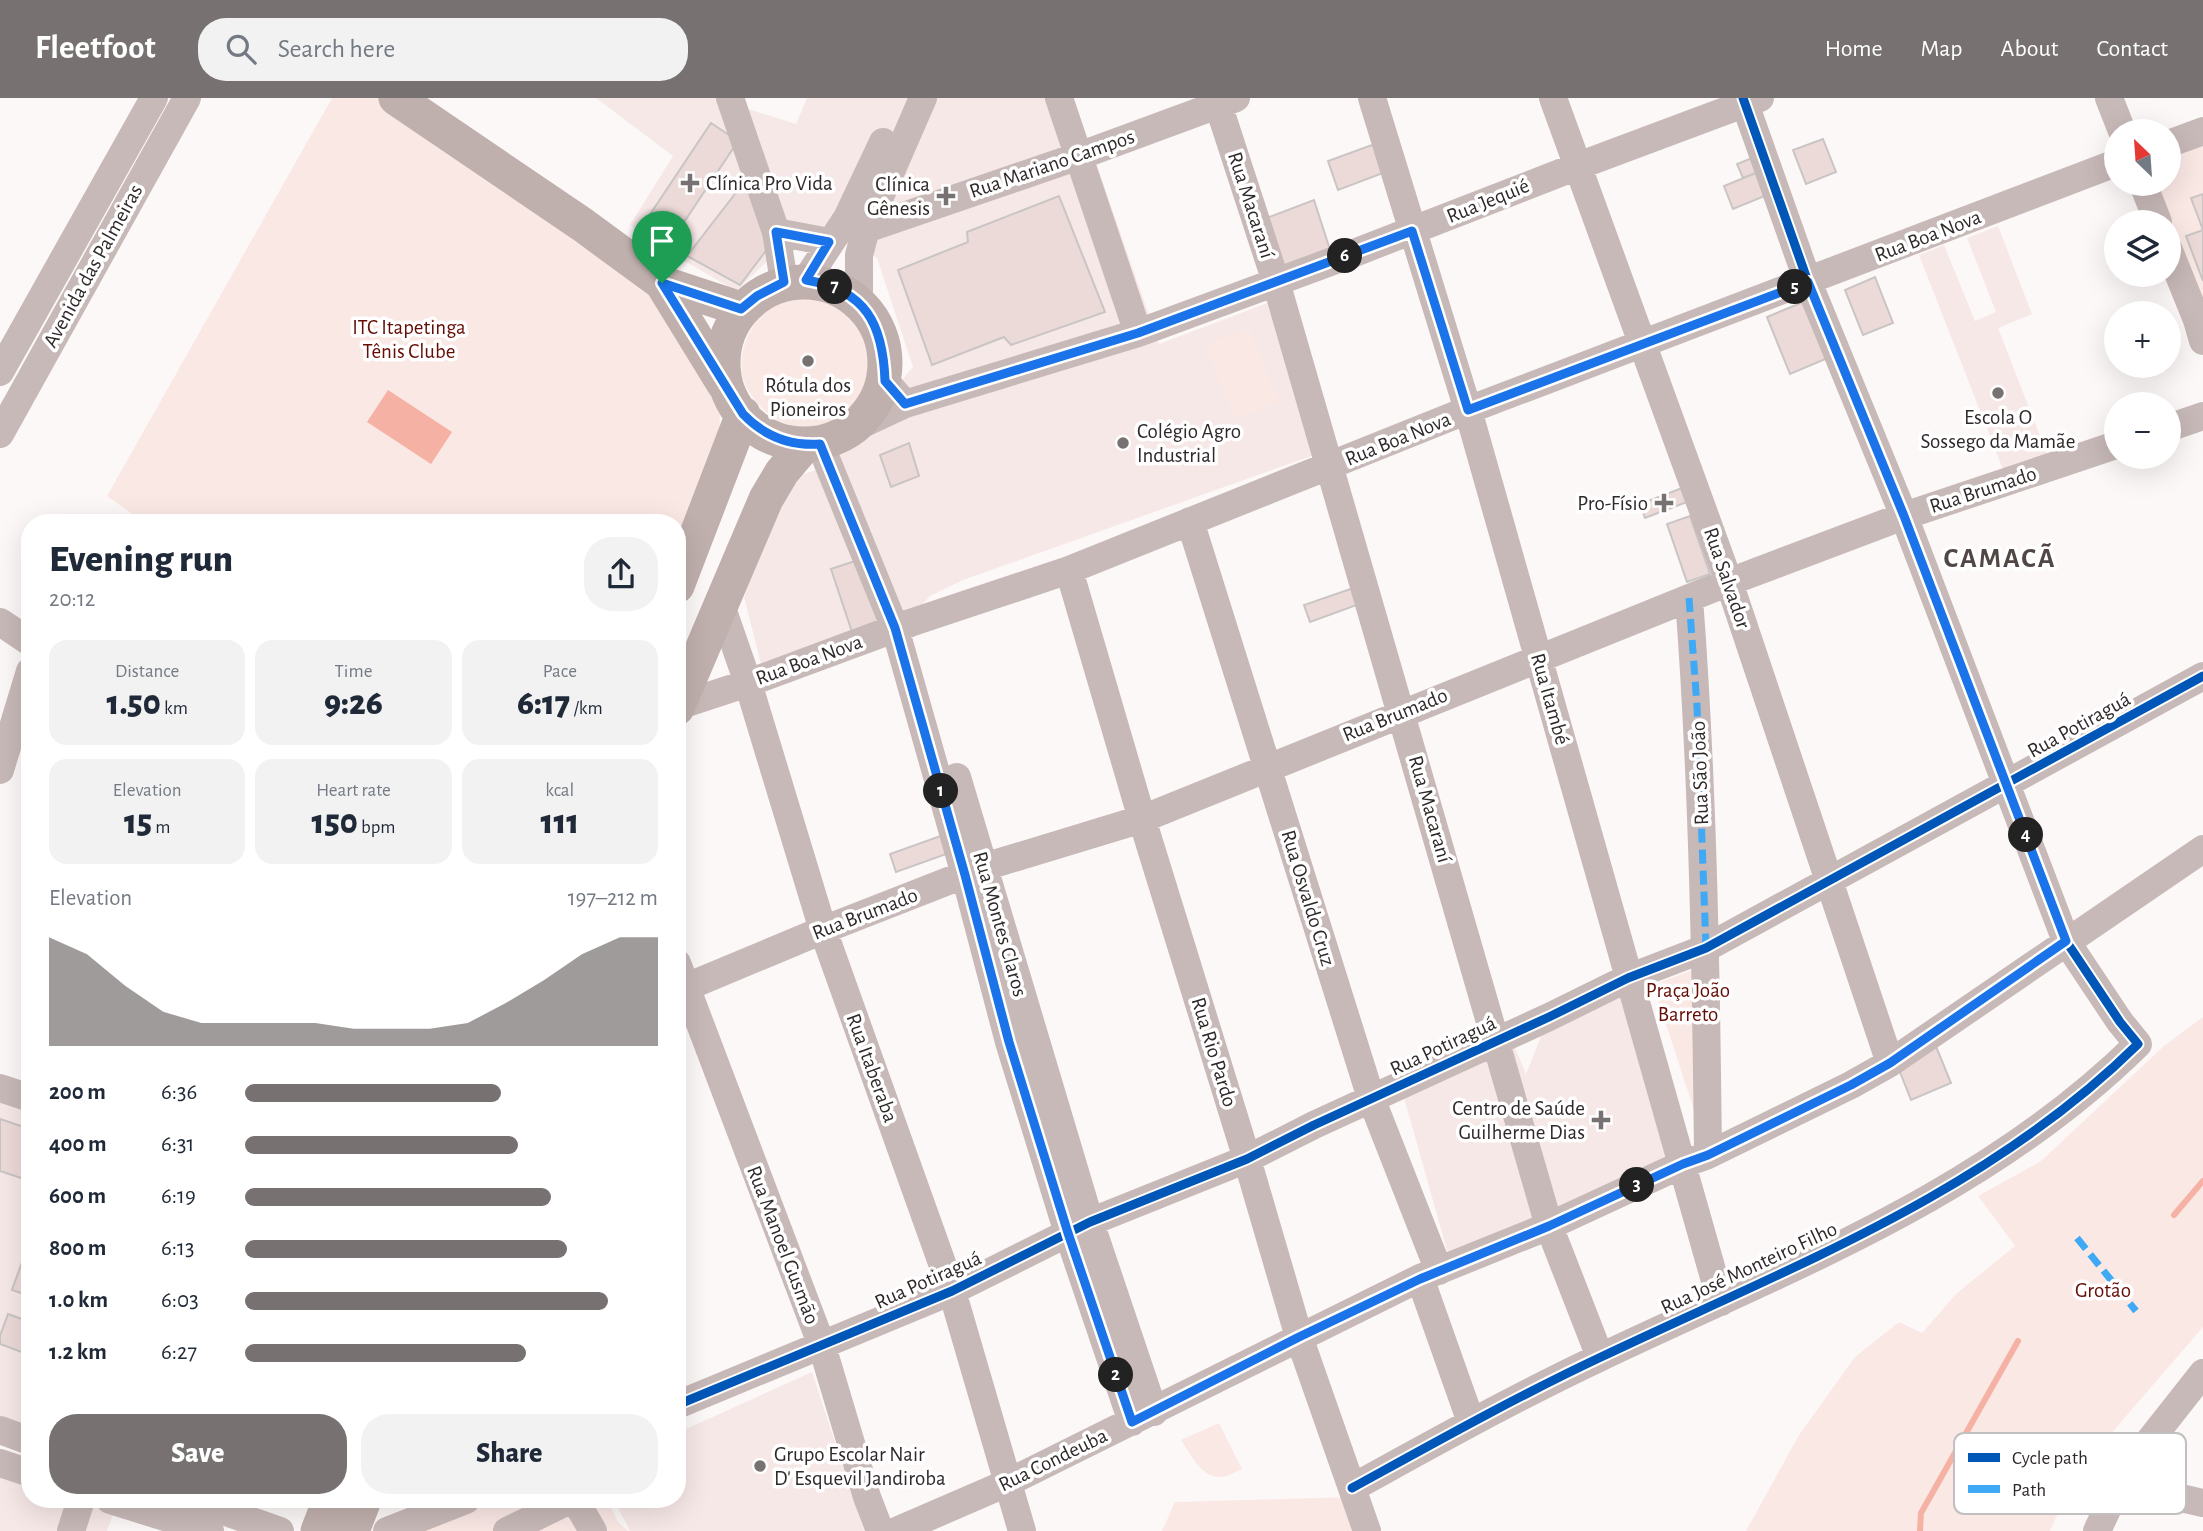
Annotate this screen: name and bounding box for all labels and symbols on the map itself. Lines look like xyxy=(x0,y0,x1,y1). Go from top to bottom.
north arrow xyxy=(2104,119,2180,196)
street label: Rua Mariano Campos xyxy=(967,126,1137,202)
street label: Rua Macaraní xyxy=(1224,149,1278,262)
marker: Clínica Pro Vida xyxy=(680,173,700,193)
place label: Clínica Pro Vida xyxy=(706,173,833,194)
place label: Clínica Gênesis xyxy=(867,174,930,219)
street label: Rua Jequié xyxy=(1444,175,1532,227)
street label: Avenida das Palmeiras xyxy=(40,181,146,351)
marker: Clínica Gênesis xyxy=(936,186,956,206)
street label: Rua Boa Nova xyxy=(1872,206,1984,266)
pin xyxy=(632,211,692,283)
pin: 6 xyxy=(1328,238,1362,274)
pin: 7 xyxy=(818,270,852,304)
pin: 5 xyxy=(1778,270,1812,304)
park label: ITC Itapetinga Tênis Clube xyxy=(352,317,466,362)
marker: Rótula dos Pioneiros xyxy=(800,353,816,369)
place label: Rótula dos Pioneiros xyxy=(765,375,851,420)
marker: Escola O Sossego da Mamãe xyxy=(1990,385,2006,401)
place label: Escola O Sossego da Mamãe xyxy=(1921,407,2075,452)
street label: Rua Boa Nova xyxy=(1342,408,1454,470)
place label: Colégio Agro Industrial xyxy=(1137,421,1241,466)
marker: Colégio Agro Industrial xyxy=(1115,435,1131,451)
street label: Rua Brumado xyxy=(1927,463,2039,517)
place label: Pro-Físio xyxy=(1577,493,1648,514)
marker: Pro-Físio xyxy=(1654,493,1674,513)
street label: Rua Salvador xyxy=(1700,525,1754,631)
district label: CAMACÃ xyxy=(1944,543,2056,573)
street label: Rua Boa Nova xyxy=(753,631,865,689)
street label: Rua Itambé xyxy=(1527,651,1573,747)
street label: Rua Brumado xyxy=(1340,684,1450,746)
street label: Rua Potiraguá xyxy=(2024,688,2134,762)
street label: Rua São João xyxy=(1688,720,1712,826)
street label: Rua Macaraní xyxy=(1405,753,1456,866)
pin: 1 xyxy=(923,774,958,808)
pin: 4 xyxy=(2008,818,2044,852)
street label: Rua Osvaldo Cruz xyxy=(1277,828,1339,968)
street label: Rua Montes Claros xyxy=(969,849,1031,999)
street label: Rua Brumado xyxy=(809,884,921,944)
park label: Praça João Barreto xyxy=(1646,980,1730,1025)
street label: Rua Rio Pardo xyxy=(1187,995,1241,1109)
street label: Rua Itaberaba xyxy=(843,1011,901,1126)
street label: Rua Potiraguá xyxy=(1387,1012,1499,1080)
place label: Centro de Saúde Guilherme Dias xyxy=(1452,1098,1585,1143)
marker: Centro de Saúde Guilherme Dias xyxy=(1591,1110,1611,1130)
street label: Rua Manoel Gusmão xyxy=(743,1163,823,1327)
pin: 3 xyxy=(1620,1168,1654,1202)
street label: Rua José Monteiro Filho xyxy=(1658,1218,1840,1318)
street label: Rua Potiraguá xyxy=(872,1247,985,1313)
park label: Grotão xyxy=(2075,1280,2131,1301)
pin: 2 xyxy=(1098,1358,1134,1392)
street label: Rua Condeuba xyxy=(995,1425,1111,1495)
legend xyxy=(1954,1433,2186,1514)
place label: Grupo Escolar Nair D' Esquevil Jandiroba xyxy=(774,1444,946,1489)
text: Cycle path xyxy=(2012,1449,2088,1468)
marker: Grupo Escolar Nair D' Esquevil Jandiroba xyxy=(752,1458,768,1474)
text: Path xyxy=(2012,1481,2046,1500)

